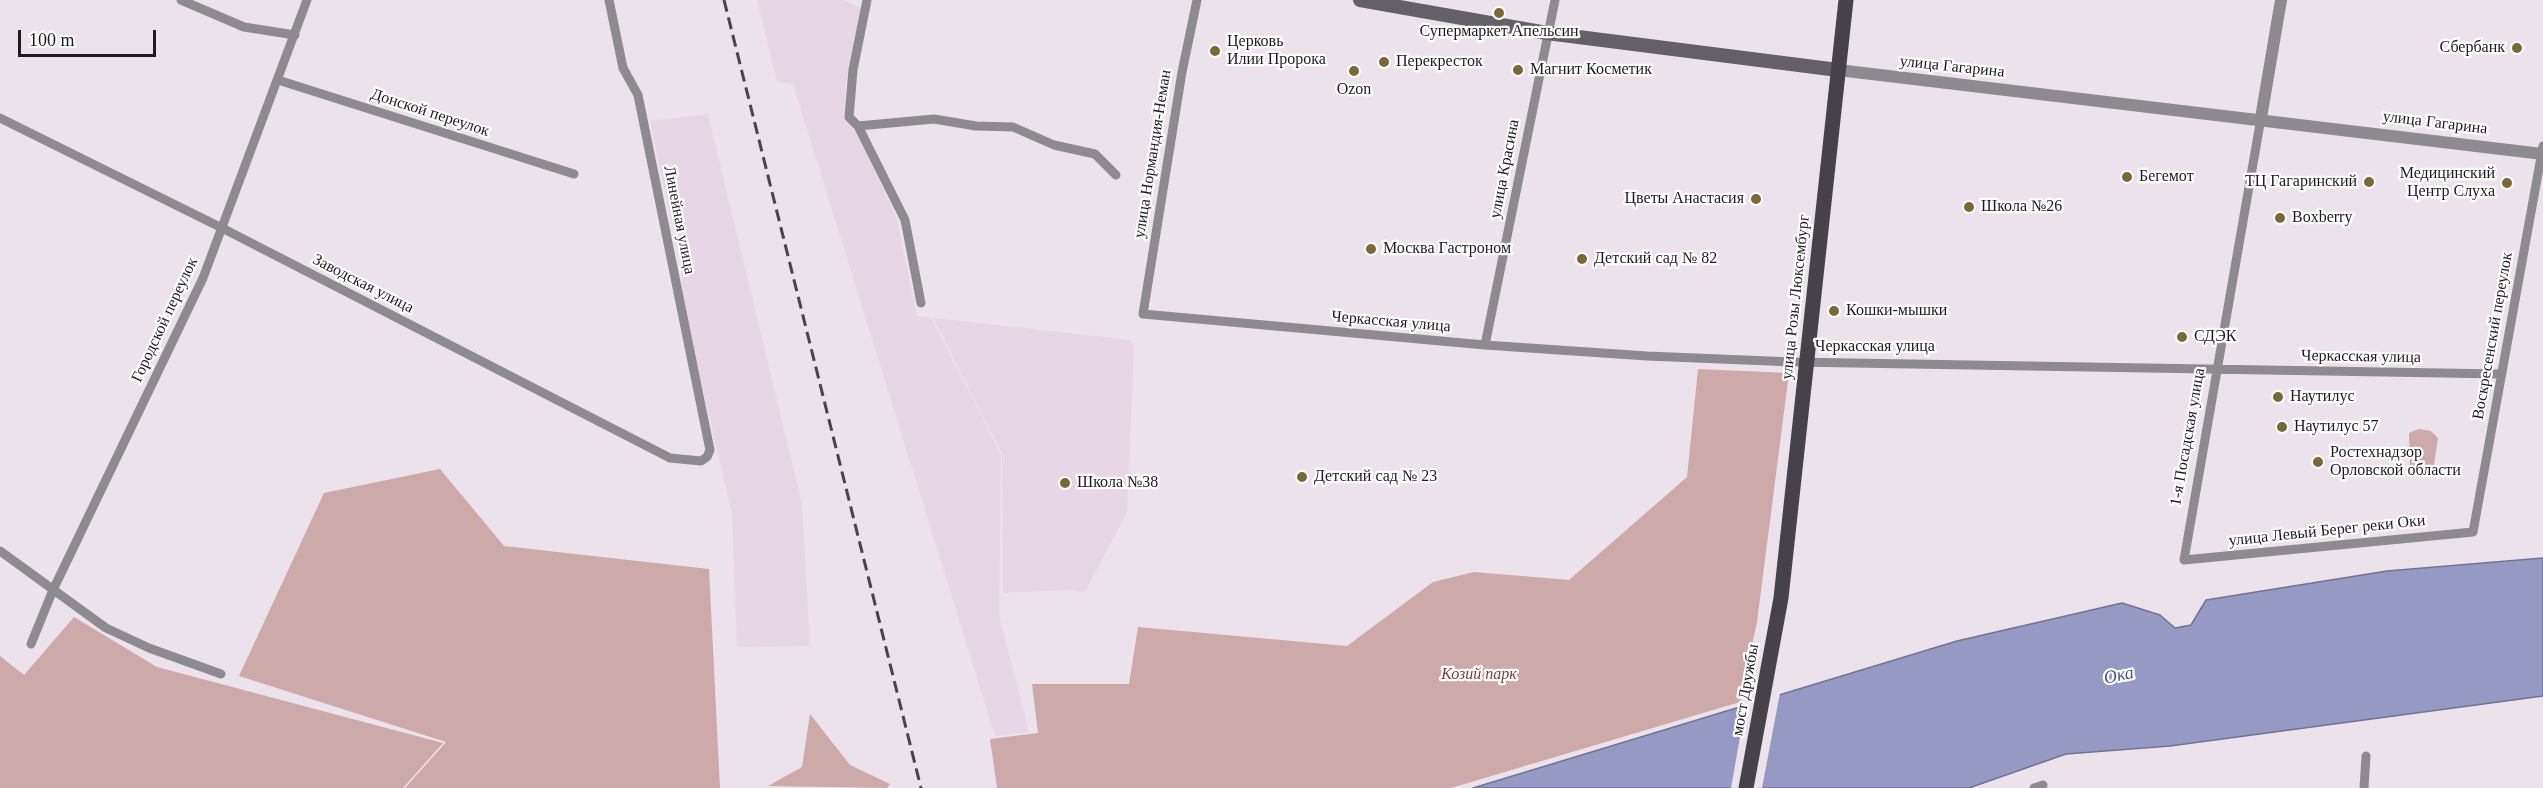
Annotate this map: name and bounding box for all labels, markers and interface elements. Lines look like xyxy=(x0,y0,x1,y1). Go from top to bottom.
marker: Супермаркет Апельсин xyxy=(1492,6,1506,20)
scale bar xyxy=(21,18,159,56)
place label: Супермаркет Апельсин xyxy=(1419,22,1579,42)
text: 100 m xyxy=(29,30,75,50)
place label: Церковь Илии Пророка xyxy=(1227,32,1326,70)
place label: Сбербанк xyxy=(2440,38,2505,58)
marker: Сбербанк xyxy=(2510,41,2524,55)
marker: Церковь Илии Пророка xyxy=(1208,44,1222,58)
place label: Перекресток xyxy=(1396,52,1483,72)
street label: улица Гагарина xyxy=(1899,52,2005,82)
marker: Перекресток xyxy=(1377,55,1391,69)
place label: Магнит Косметик xyxy=(1530,60,1652,80)
marker: Магнит Косметик xyxy=(1511,63,1525,77)
marker: Ozon xyxy=(1347,64,1361,78)
street label: улица Нормандия-Неман xyxy=(1130,68,1176,240)
place label: Ozon xyxy=(1337,80,1371,100)
street label: Донской переулок xyxy=(368,85,492,141)
street label: улица Гагарина xyxy=(2382,107,2488,139)
street label: улица Красина xyxy=(1486,118,1524,220)
street label: Линейная улица xyxy=(659,164,699,276)
place label: Медицинский Центр Слуха xyxy=(2400,164,2495,202)
place label: Бегемот xyxy=(2139,167,2194,187)
marker: Бегемот xyxy=(2120,170,2134,184)
place label: ТЦ Гагаринский xyxy=(2245,172,2357,192)
marker: ТЦ Гагаринский xyxy=(2362,175,2376,189)
marker: Медицинский Центр Слуха xyxy=(2500,176,2514,190)
place label: Цветы Анастасия xyxy=(1625,189,1744,209)
marker: Цветы Анастасия xyxy=(1749,192,1763,206)
place label: Школа №26 xyxy=(1981,197,2062,217)
marker: Школа №26 xyxy=(1962,200,1976,214)
place label: Boxberry xyxy=(2292,208,2352,228)
marker: Boxberry xyxy=(2273,211,2287,225)
street label: улица Розы Люксембург xyxy=(1778,214,1814,380)
place label: Москва Гастроном xyxy=(1383,239,1511,259)
marker: Москва Гастроном xyxy=(1364,242,1378,256)
place label: Детский сад № 82 xyxy=(1594,249,1717,269)
street label: Заводская улица xyxy=(309,250,417,318)
street label: Воскресенский переулок xyxy=(2469,251,2517,421)
marker: Детский сад № 82 xyxy=(1575,252,1589,266)
street label: Городской переулок xyxy=(128,255,202,385)
place label: Кошки-мышки xyxy=(1846,301,1947,321)
marker: Кошки-мышки xyxy=(1827,304,1841,318)
street label: Черкасская улица xyxy=(1330,307,1452,337)
place label: СДЭК xyxy=(2194,327,2236,347)
marker: СДЭК xyxy=(2175,330,2189,344)
street label: Черкасская улица xyxy=(1815,337,1935,357)
street label: Черкасская улица xyxy=(2301,346,2421,368)
street label: 1-я Посадская улица xyxy=(2166,367,2210,507)
place label: Наутилус xyxy=(2290,387,2354,407)
marker: Наутилус xyxy=(2271,390,2285,404)
place label: Наутилус 57 xyxy=(2294,417,2378,437)
marker: Наутилус 57 xyxy=(2275,420,2289,434)
place label: Ростехнадзор Орловской области xyxy=(2330,443,2461,481)
marker: Ростехнадзор Орловской области xyxy=(2311,455,2325,469)
place label: Детский сад № 23 xyxy=(1314,467,1437,487)
marker: Детский сад № 23 xyxy=(1295,470,1309,484)
place label: Школа №38 xyxy=(1077,473,1158,493)
marker: Школа №38 xyxy=(1058,476,1072,490)
street label: улица Левый Берег реки Оки xyxy=(2228,511,2426,551)
street label: мост Дружбы xyxy=(1728,643,1764,737)
water label: Ока xyxy=(2102,662,2136,690)
park label: Козий парк xyxy=(1441,665,1517,685)

